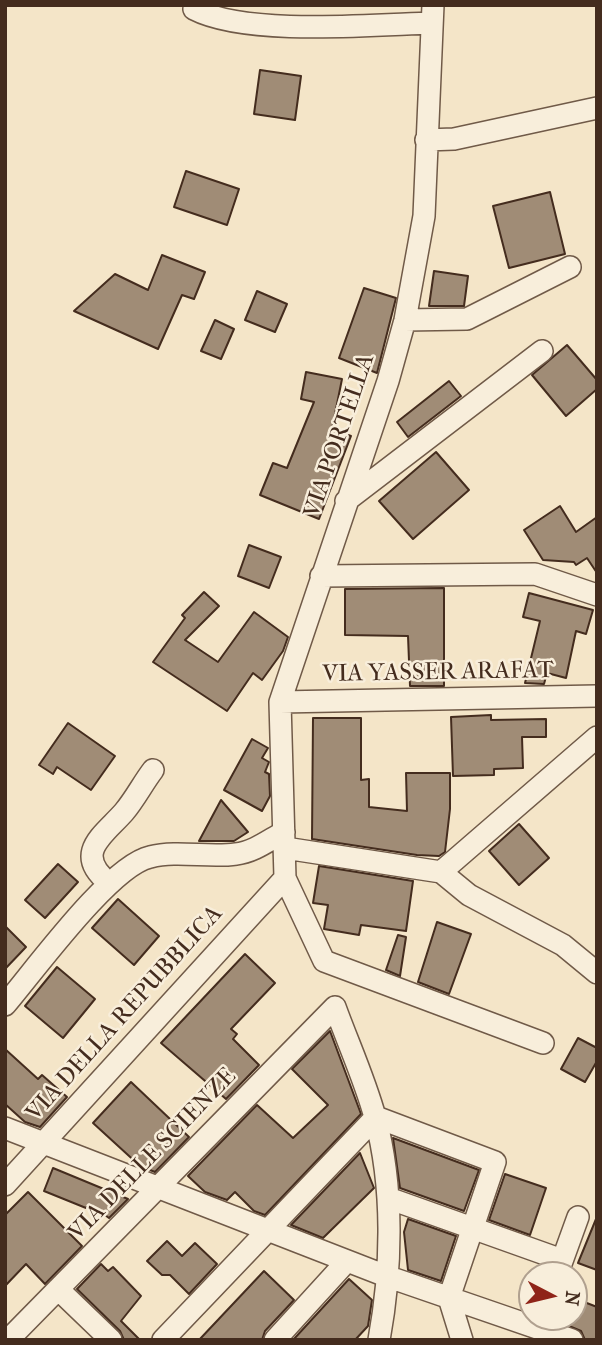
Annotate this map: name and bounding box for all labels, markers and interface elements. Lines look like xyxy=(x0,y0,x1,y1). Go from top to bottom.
street label: VIA PORTELLA xyxy=(298,350,382,522)
street label: VIA YASSER ARAFAT xyxy=(322,657,554,689)
street label: VIA DELLA REPUBBLICA xyxy=(21,900,229,1128)
street label: VIA DELLE SCIENZE xyxy=(63,1063,243,1247)
north arrow xyxy=(518,1261,588,1331)
text: N xyxy=(560,1290,584,1307)

